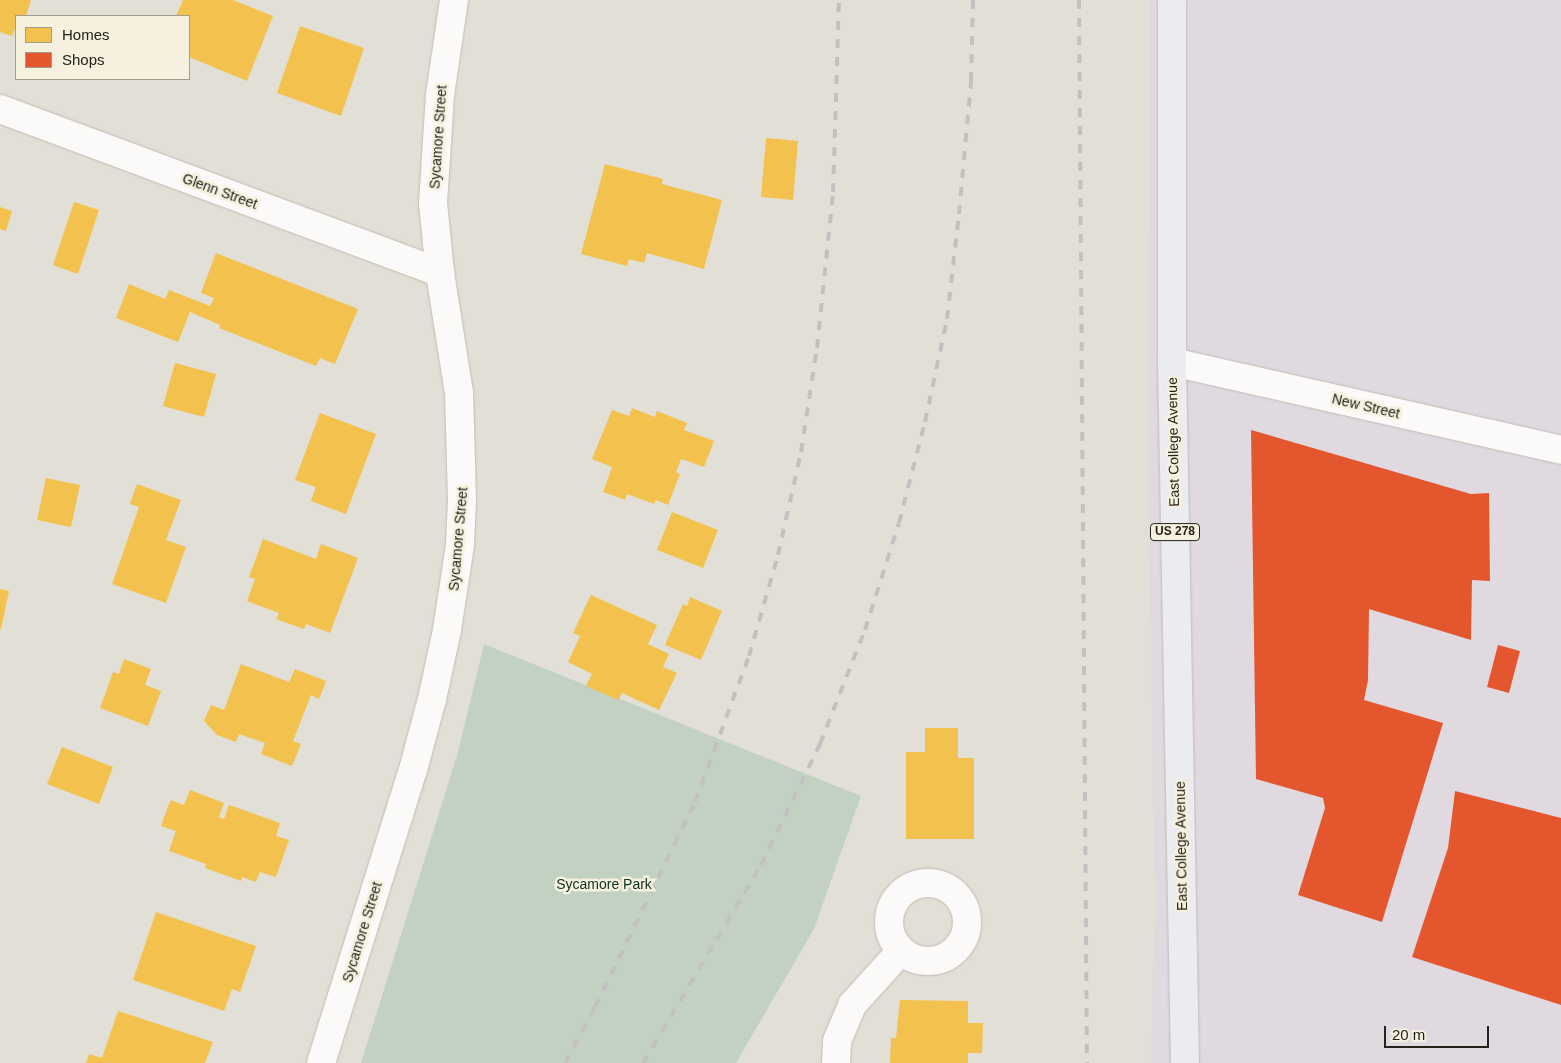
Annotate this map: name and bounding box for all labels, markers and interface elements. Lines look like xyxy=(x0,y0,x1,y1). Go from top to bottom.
legend xyxy=(15,15,190,80)
text: Homes xyxy=(62,26,110,43)
text: Shops xyxy=(62,51,105,68)
street label: Sycamore Street xyxy=(426,84,450,190)
street label: Glenn Street xyxy=(180,170,260,212)
street label: East College Avenue xyxy=(1163,377,1183,507)
street label: New Street xyxy=(1330,390,1402,422)
street label: Sycamore Street xyxy=(445,486,471,592)
road number: US 278 xyxy=(1149,522,1201,542)
street label: East College Avenue xyxy=(1171,781,1191,911)
park label: Sycamore Park xyxy=(556,876,652,892)
street label: Sycamore Street xyxy=(339,880,385,984)
scale bar xyxy=(1386,1016,1491,1048)
text: 20 m xyxy=(1392,1026,1425,1043)

